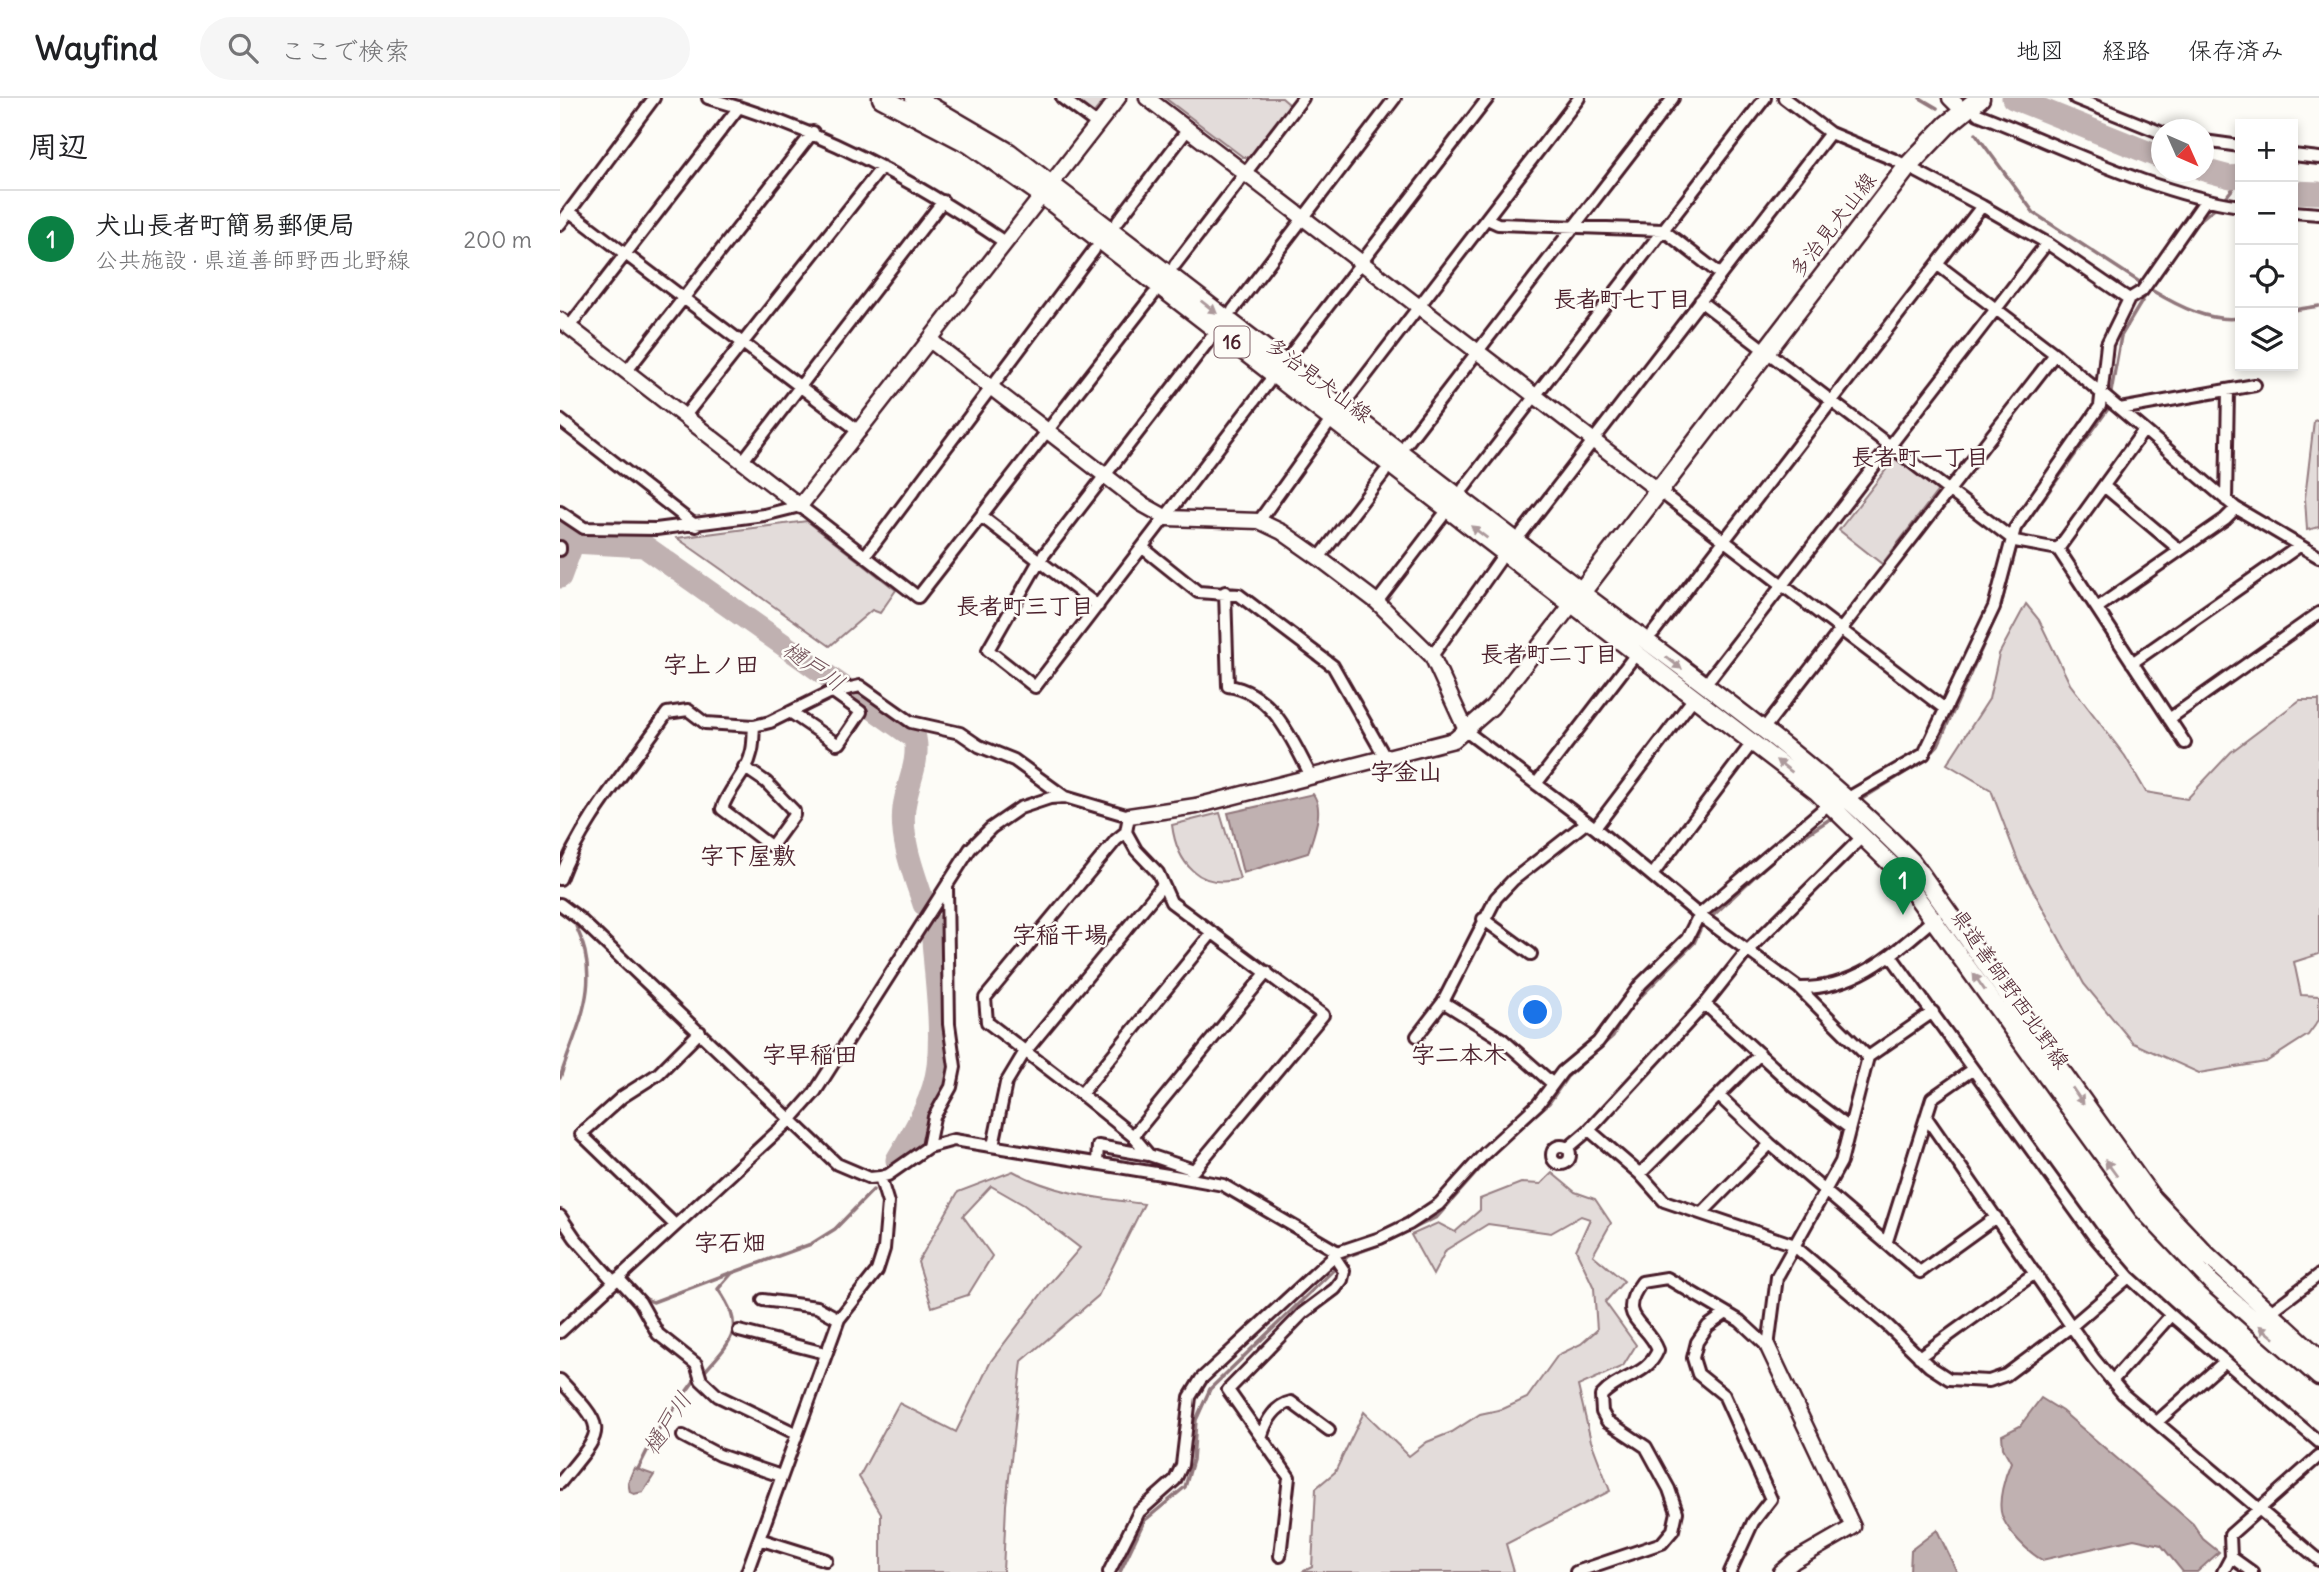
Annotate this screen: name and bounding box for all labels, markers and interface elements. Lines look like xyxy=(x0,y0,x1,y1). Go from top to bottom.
search box xyxy=(200,17,690,80)
text: Wayfind xyxy=(35,27,158,69)
icon: search xyxy=(224,29,262,67)
text: ここで検索 xyxy=(280,34,410,67)
text: 地図 xyxy=(2016,35,2064,65)
text: 経路 xyxy=(2102,35,2150,65)
text: 保存済み xyxy=(2188,35,2284,65)
north arrow xyxy=(2151,119,2214,182)
map controls xyxy=(2235,119,2298,371)
button: + xyxy=(2235,119,2298,182)
text: 周辺 xyxy=(28,127,88,165)
street label: 多治見犬山線 xyxy=(1783,167,1882,283)
button: − xyxy=(2235,182,2298,245)
text: 犬山長者町簡易郵便局 xyxy=(95,208,355,241)
text: 1 xyxy=(46,225,56,254)
text: 200 m xyxy=(463,225,532,254)
text: 公共施設 · 県道善師野西北野線 xyxy=(95,245,410,274)
button: locate xyxy=(2235,245,2298,308)
district label: 長者町七丁目 xyxy=(1553,284,1691,313)
one-way arrow xyxy=(1200,300,1218,315)
button: layers xyxy=(2235,308,2298,371)
road number: 16 xyxy=(1214,326,1250,358)
street label: 多治見犬山線 xyxy=(1261,331,1378,428)
district label: 長者町一丁目 xyxy=(1851,442,1989,471)
one-way arrow xyxy=(1470,525,1488,539)
district label: 長者町三丁目 xyxy=(956,591,1094,620)
water label: 樋戸川 xyxy=(778,634,851,697)
district label: 長者町二丁目 xyxy=(1480,639,1618,668)
district label: 字上ノ田 xyxy=(663,649,759,679)
one-way arrow xyxy=(1665,656,1684,670)
district label: 字金山 xyxy=(1370,756,1442,786)
one-way arrow xyxy=(1775,759,1793,774)
district label: 字下屋敷 xyxy=(700,840,796,870)
pin: 1 xyxy=(1880,857,1926,915)
street label: 県道善師野西北野線 xyxy=(1945,904,2076,1074)
district label: 字稲干場 xyxy=(1012,919,1108,949)
one-way arrow xyxy=(1972,973,1986,991)
your location xyxy=(1518,995,1552,1029)
district label: 字早稲田 xyxy=(762,1039,858,1069)
district label: 字二本木 xyxy=(1411,1039,1507,1069)
one-way arrow xyxy=(2071,1087,2085,1105)
one-way arrow xyxy=(2104,1159,2118,1177)
district label: 字石畑 xyxy=(694,1227,766,1257)
one-way arrow xyxy=(2258,1324,2276,1340)
water label: 樋戸川 xyxy=(636,1386,698,1460)

